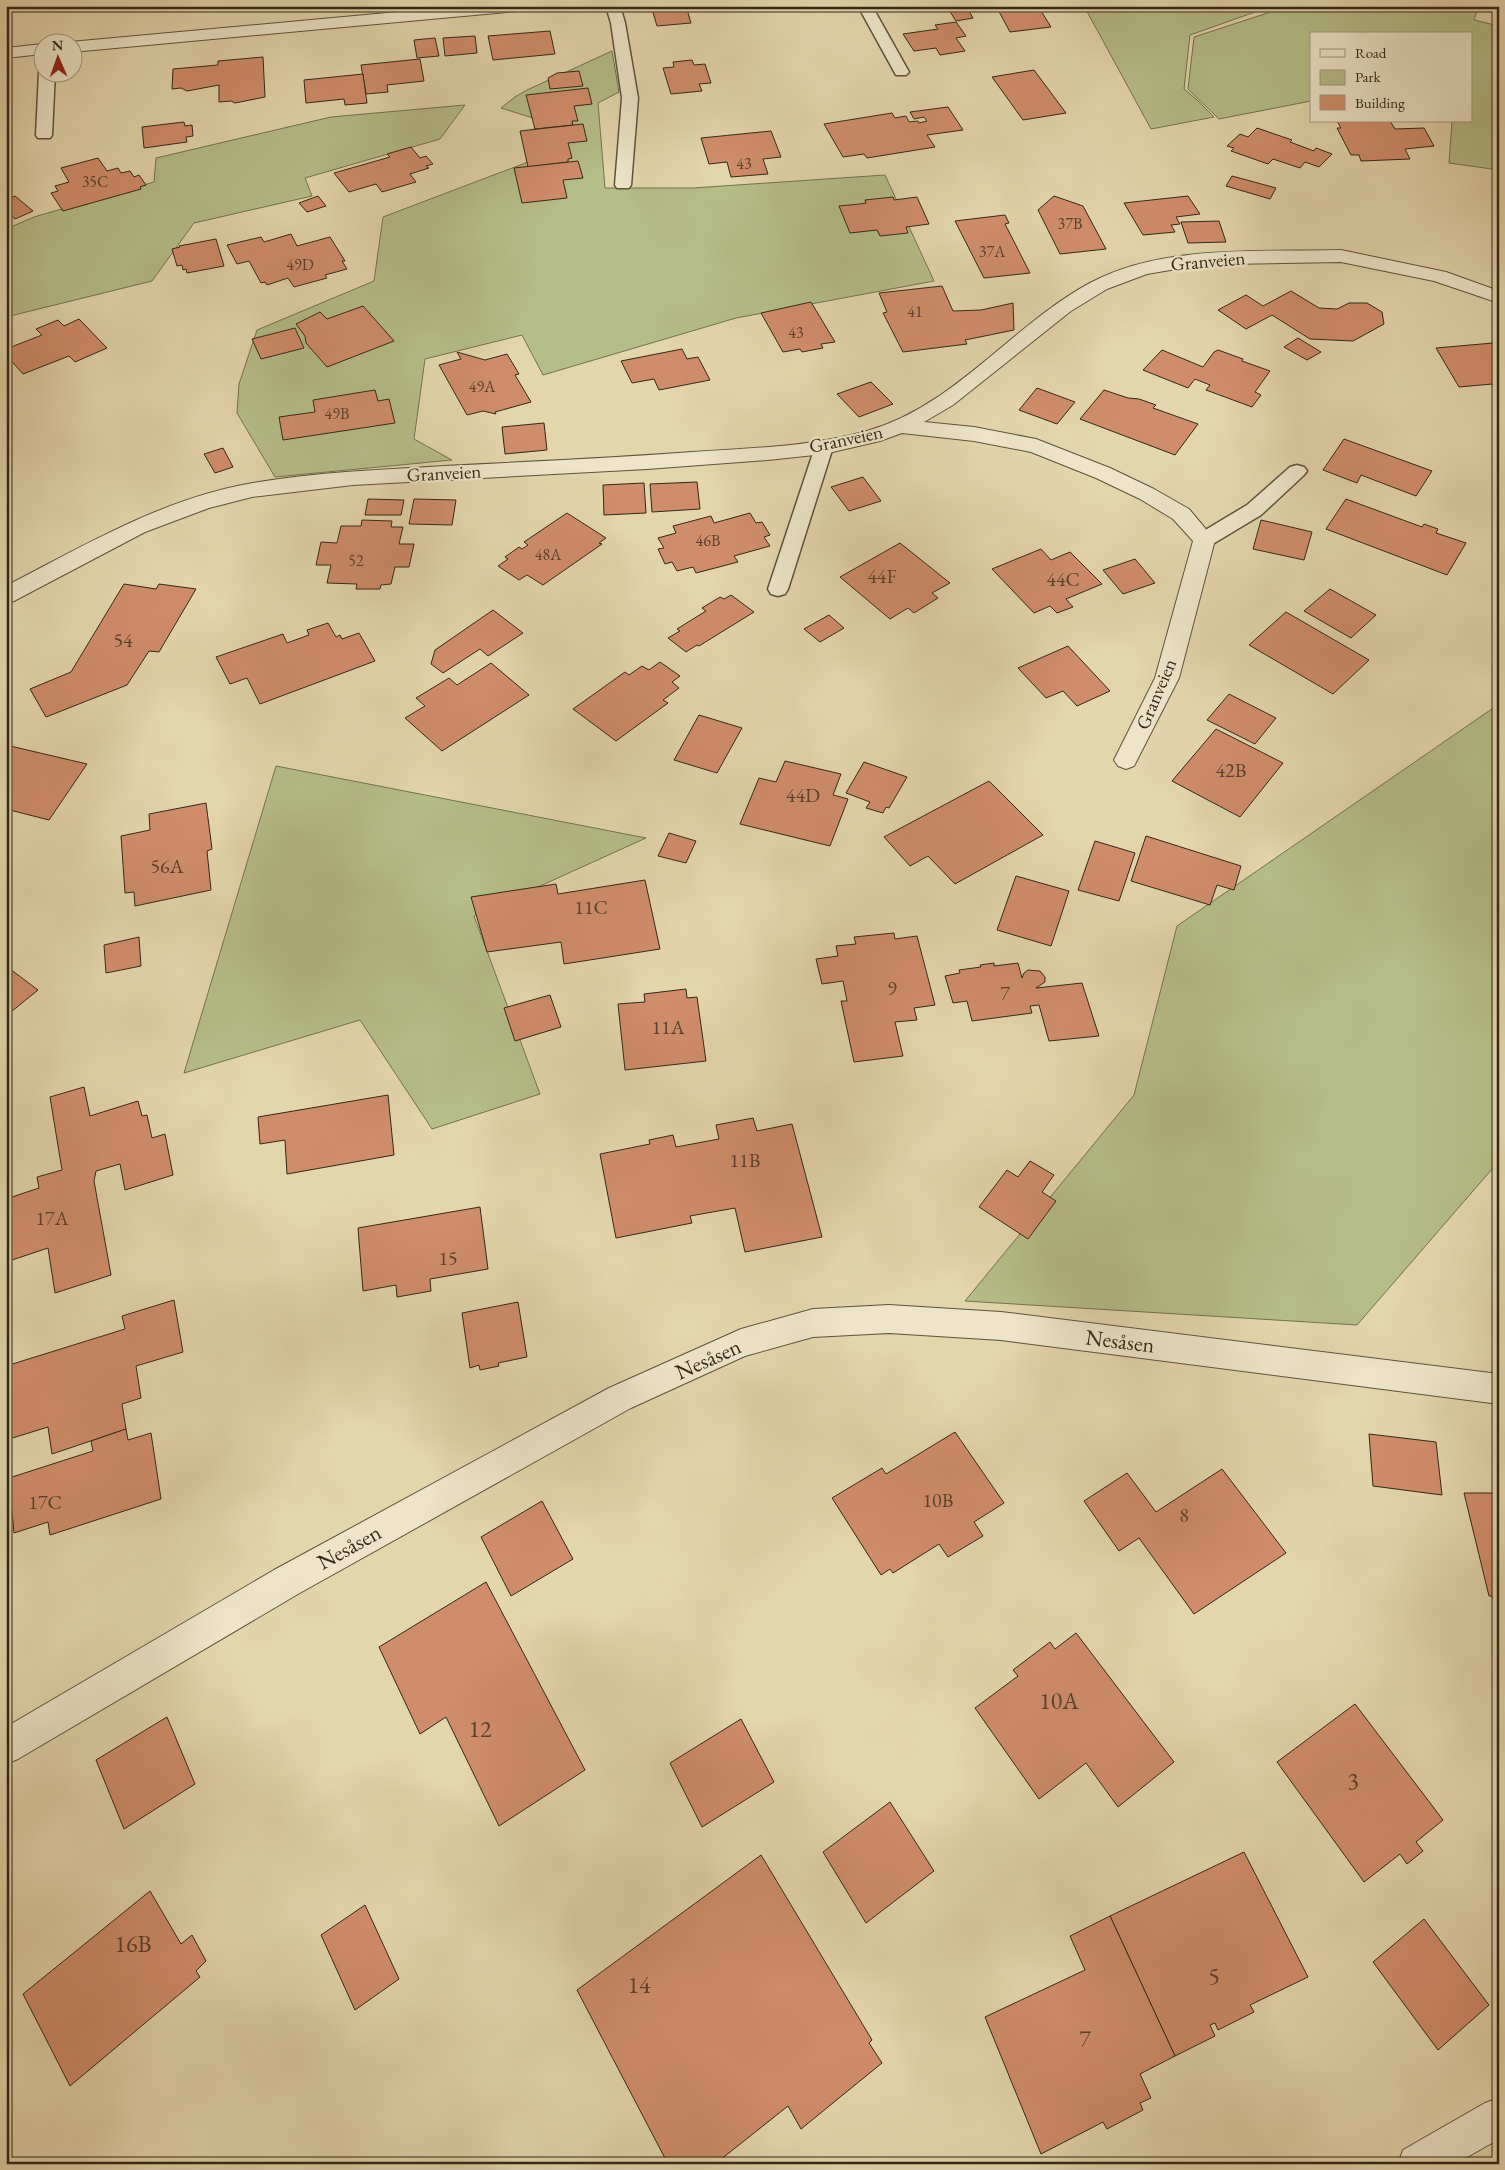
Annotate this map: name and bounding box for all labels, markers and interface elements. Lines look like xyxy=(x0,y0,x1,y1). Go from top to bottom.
north arrow xyxy=(32,32,82,82)
legend xyxy=(1310,32,1472,122)
text: N xyxy=(52,36,64,54)
text: Road xyxy=(1355,43,1387,62)
text: Park xyxy=(1355,67,1382,86)
text: Building xyxy=(1355,93,1405,112)
house number: 43 xyxy=(736,153,752,174)
house number: 35C xyxy=(82,171,108,192)
house number: 37B xyxy=(1058,213,1082,234)
house number: 37A xyxy=(979,241,1006,262)
street label: Granveien xyxy=(1170,245,1246,277)
house number: 49D xyxy=(286,254,314,275)
house number: 41 xyxy=(907,301,923,322)
house number: 43 xyxy=(788,322,804,343)
house number: 49A xyxy=(469,376,496,397)
house number: 49B xyxy=(325,403,349,424)
street label: Granveien xyxy=(807,419,885,459)
street label: Granveien xyxy=(406,459,482,487)
house number: 46B xyxy=(696,530,720,551)
house number: 48A xyxy=(535,544,562,565)
house number: 52 xyxy=(348,550,364,571)
house number: 44F xyxy=(867,563,897,589)
house number: 44C xyxy=(1046,566,1080,592)
house number: 54 xyxy=(113,627,133,653)
street label: Granveien xyxy=(1130,655,1182,733)
house number: 42B xyxy=(1216,757,1246,783)
house number: 44D xyxy=(786,782,820,808)
house number: 56A xyxy=(150,853,184,879)
house number: 11C xyxy=(574,894,608,920)
house number: 9 xyxy=(887,975,897,1001)
house number: 7 xyxy=(1000,980,1010,1006)
house number: 11A xyxy=(651,1014,685,1040)
house number: 11B xyxy=(730,1147,760,1173)
house number: 17A xyxy=(35,1205,69,1231)
house number: 15 xyxy=(438,1245,458,1271)
street label: Nesåsen xyxy=(1084,1322,1156,1360)
street label: Nesåsen xyxy=(670,1332,746,1386)
house number: 10B xyxy=(923,1487,953,1513)
house number: 17C xyxy=(28,1489,62,1515)
house number: 8 xyxy=(1179,1502,1189,1528)
street label: Nesåsen xyxy=(312,1517,387,1576)
house number: 10A xyxy=(1039,1685,1079,1716)
house number: 12 xyxy=(468,1713,492,1744)
house number: 3 xyxy=(1347,1765,1359,1796)
house number: 16B xyxy=(114,1928,152,1959)
house number: 5 xyxy=(1208,1960,1220,1991)
house number: 14 xyxy=(627,1969,651,2000)
house number: 7 xyxy=(1079,2023,1091,2054)

